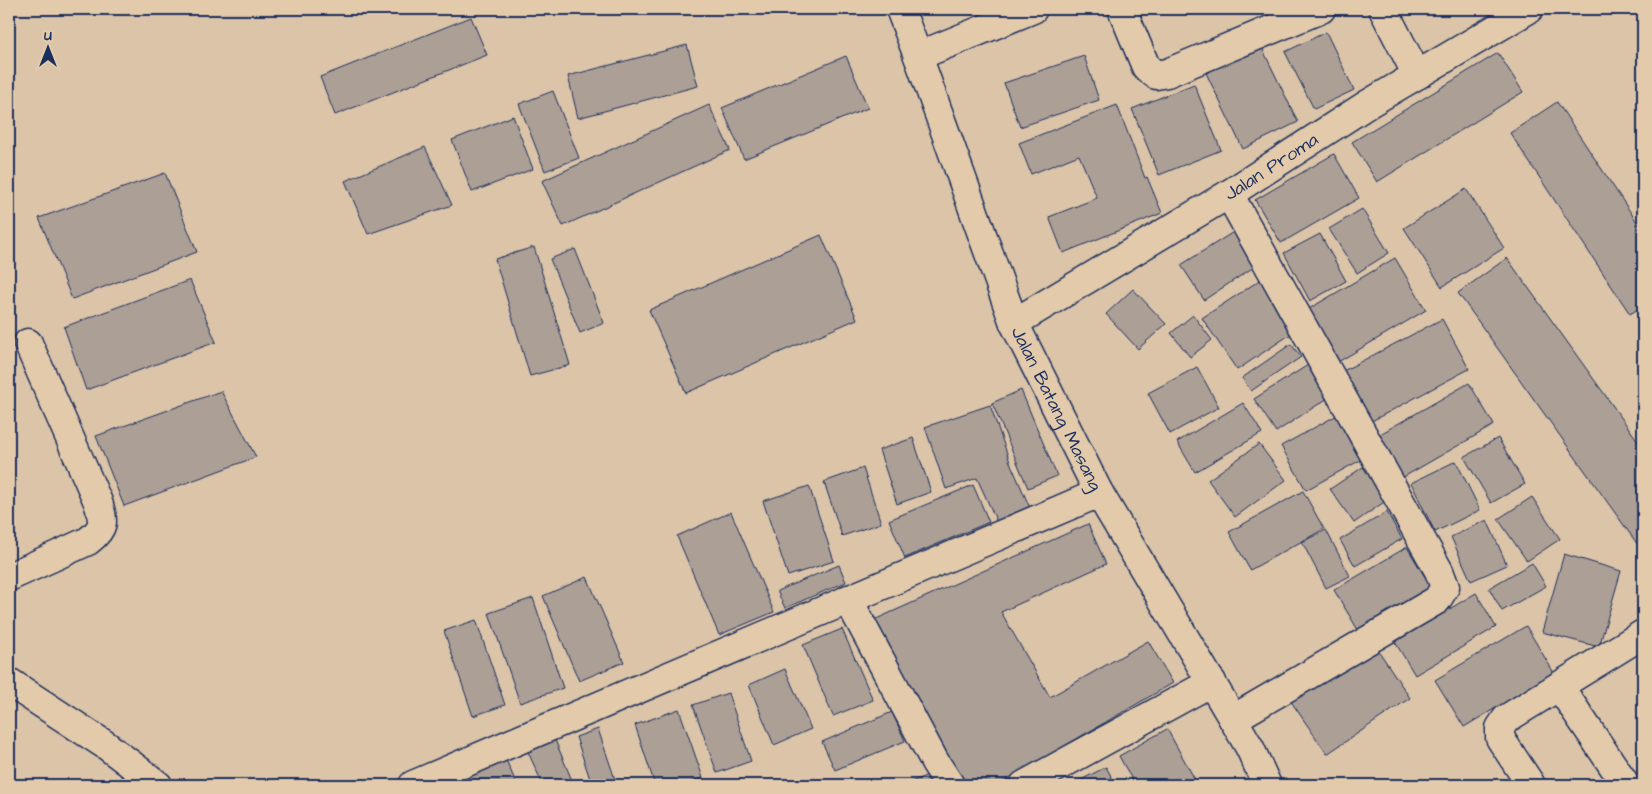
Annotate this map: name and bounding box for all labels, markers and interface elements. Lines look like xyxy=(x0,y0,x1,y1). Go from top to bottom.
north arrow xyxy=(22,22,72,72)
text: U xyxy=(44,26,52,46)
street label: Jalan Proma xyxy=(1219,126,1324,207)
street label: Jalan Batang Masang xyxy=(1004,322,1110,496)

